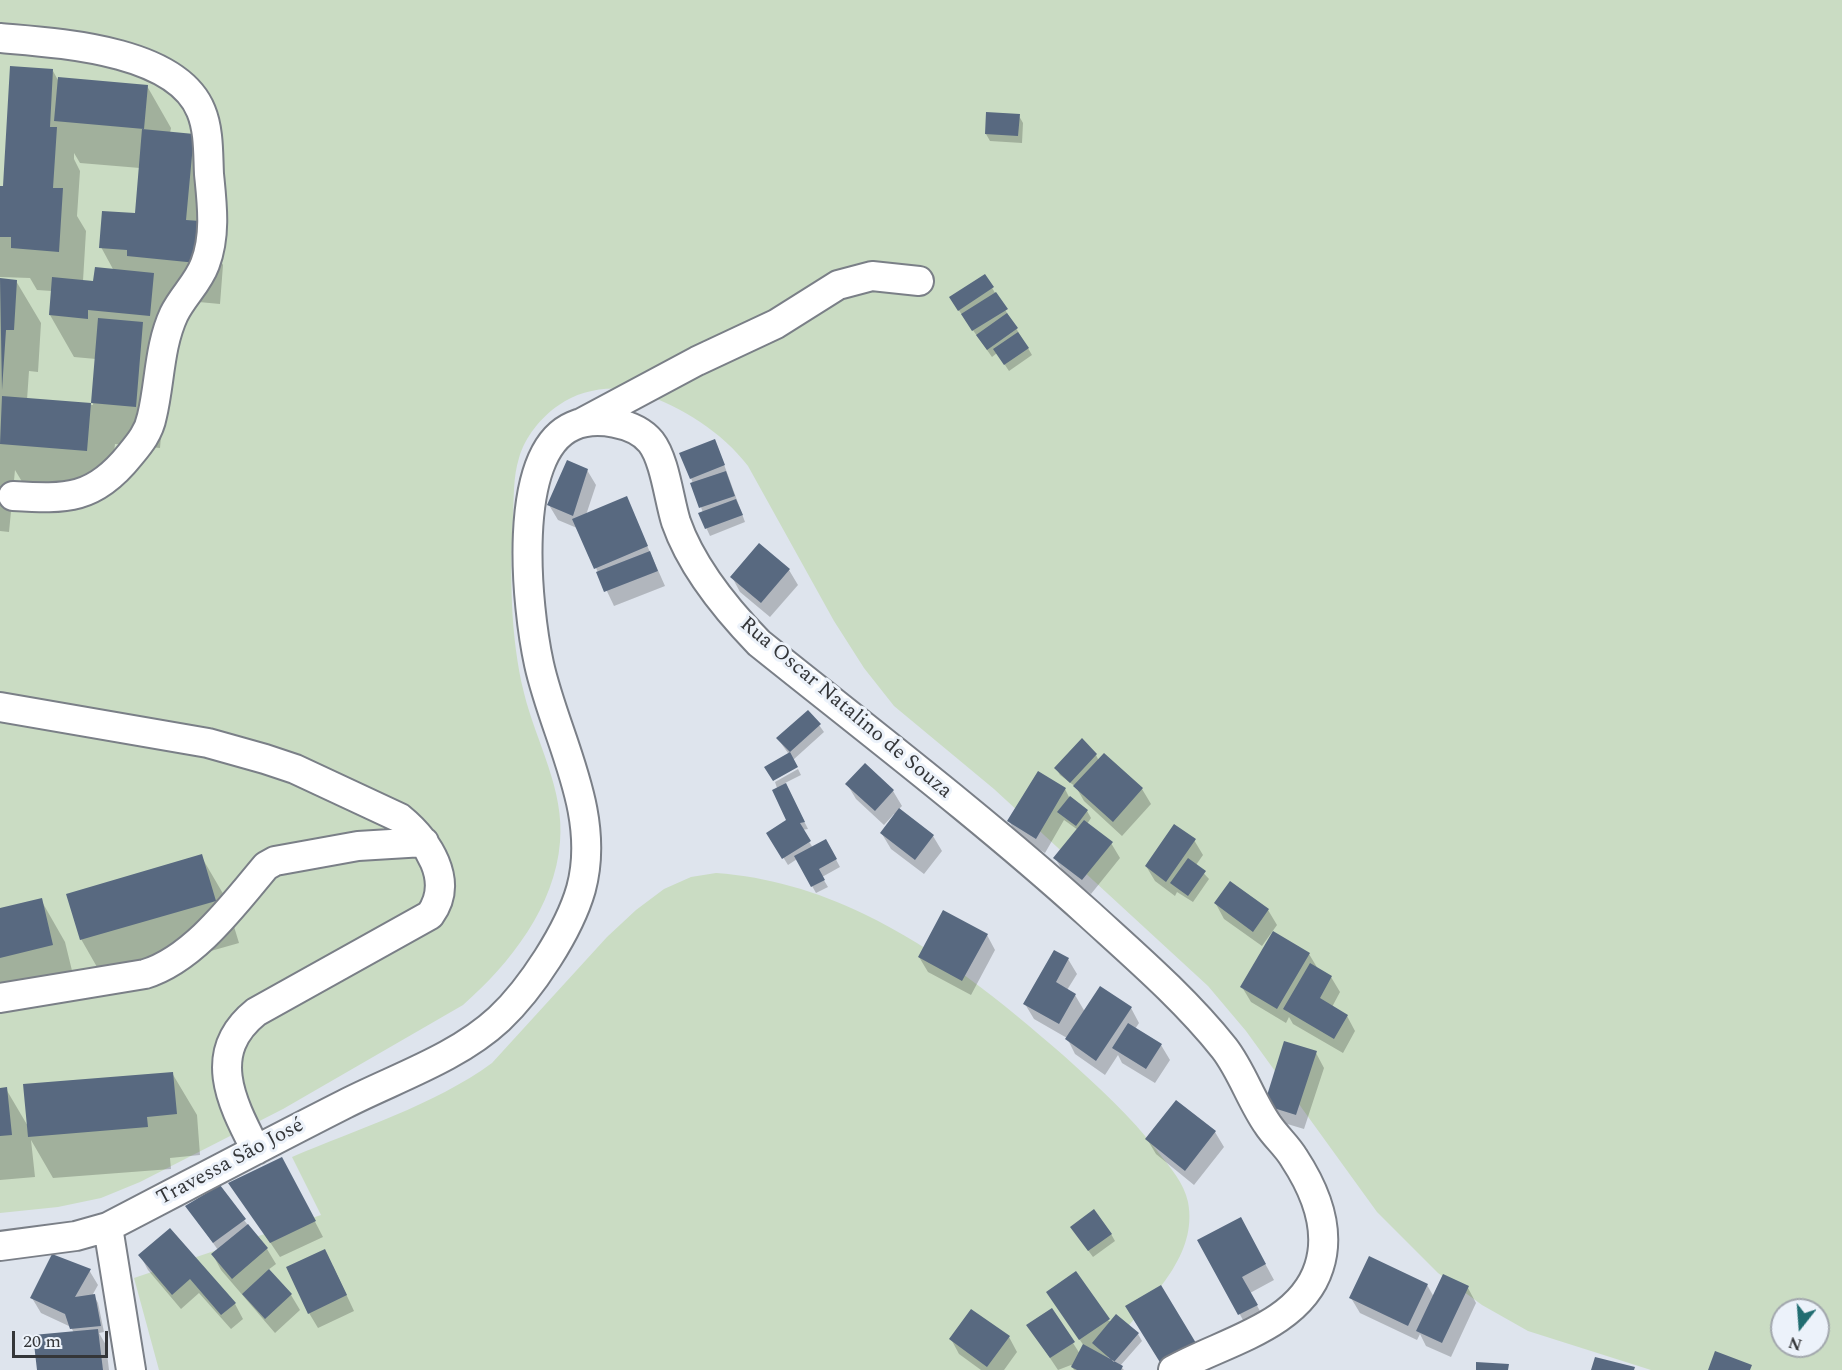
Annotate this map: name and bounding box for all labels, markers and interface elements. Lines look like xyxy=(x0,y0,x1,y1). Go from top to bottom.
street label: Rua Oscar Natalino de Souza xyxy=(734,613,956,805)
street label: Travessa São José xyxy=(153,1114,309,1212)
north arrow xyxy=(1770,1298,1830,1358)
scale bar xyxy=(15,1319,111,1357)
text: 20 m xyxy=(23,1328,61,1355)
text: N xyxy=(1786,1330,1805,1357)

